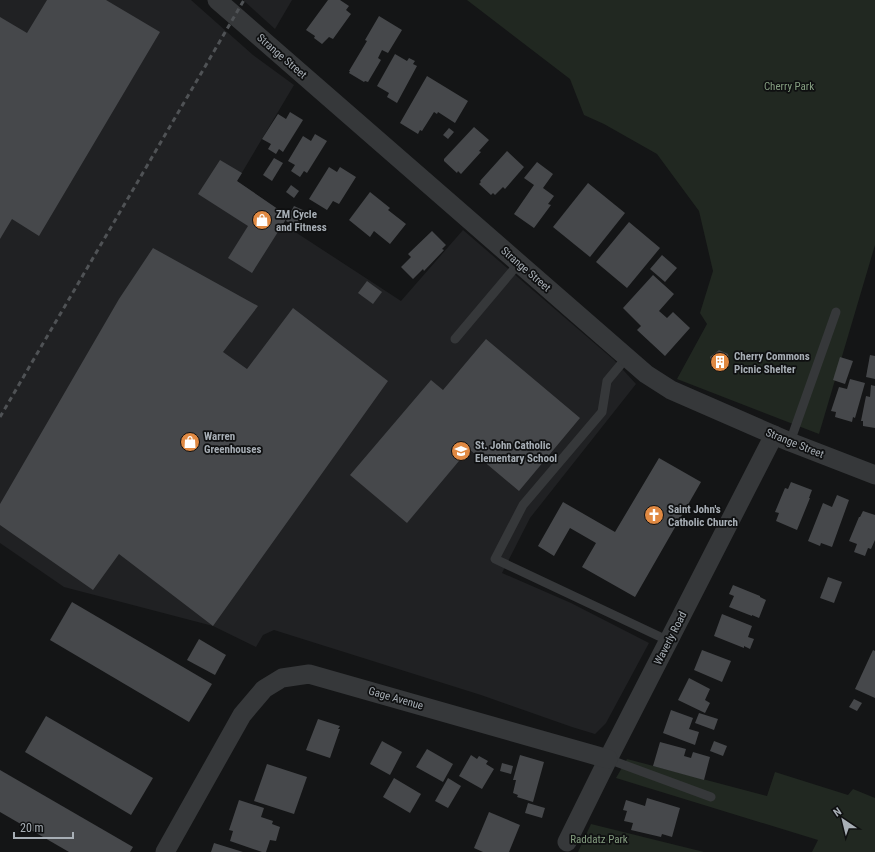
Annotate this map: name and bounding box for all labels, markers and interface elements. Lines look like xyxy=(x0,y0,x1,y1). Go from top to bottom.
street label: Strange Street xyxy=(254,31,309,81)
park label: Cherry Park xyxy=(764,80,814,93)
place label: ZM Cycle and Fitness xyxy=(276,208,327,234)
shop icon: ZM Cycle and Fitness xyxy=(251,209,273,231)
street label: Strange Street xyxy=(498,244,553,294)
place label: Cherry Commons Picnic Shelter xyxy=(734,350,810,376)
building icon: Cherry Commons Picnic Shelter xyxy=(709,351,731,373)
street label: Strange Street xyxy=(764,426,826,461)
place label: Warren Greenhouses xyxy=(204,430,261,456)
shop icon: Warren Greenhouses xyxy=(179,431,201,453)
place label: St. John Catholic Elementary School xyxy=(475,439,557,465)
school or university icon: St. John Catholic Elementary School xyxy=(450,440,472,462)
place label: Saint John's Catholic Church xyxy=(668,503,738,529)
church icon: Saint John's Catholic Church xyxy=(643,504,665,526)
street label: Waverly Road xyxy=(651,609,689,667)
street label: Gage Avenue xyxy=(367,684,425,713)
north arrow xyxy=(823,800,863,840)
text: N xyxy=(831,805,844,819)
scale bar xyxy=(14,814,73,840)
text: 20 m xyxy=(20,821,44,835)
park label: Raddatz Park xyxy=(570,833,628,846)

